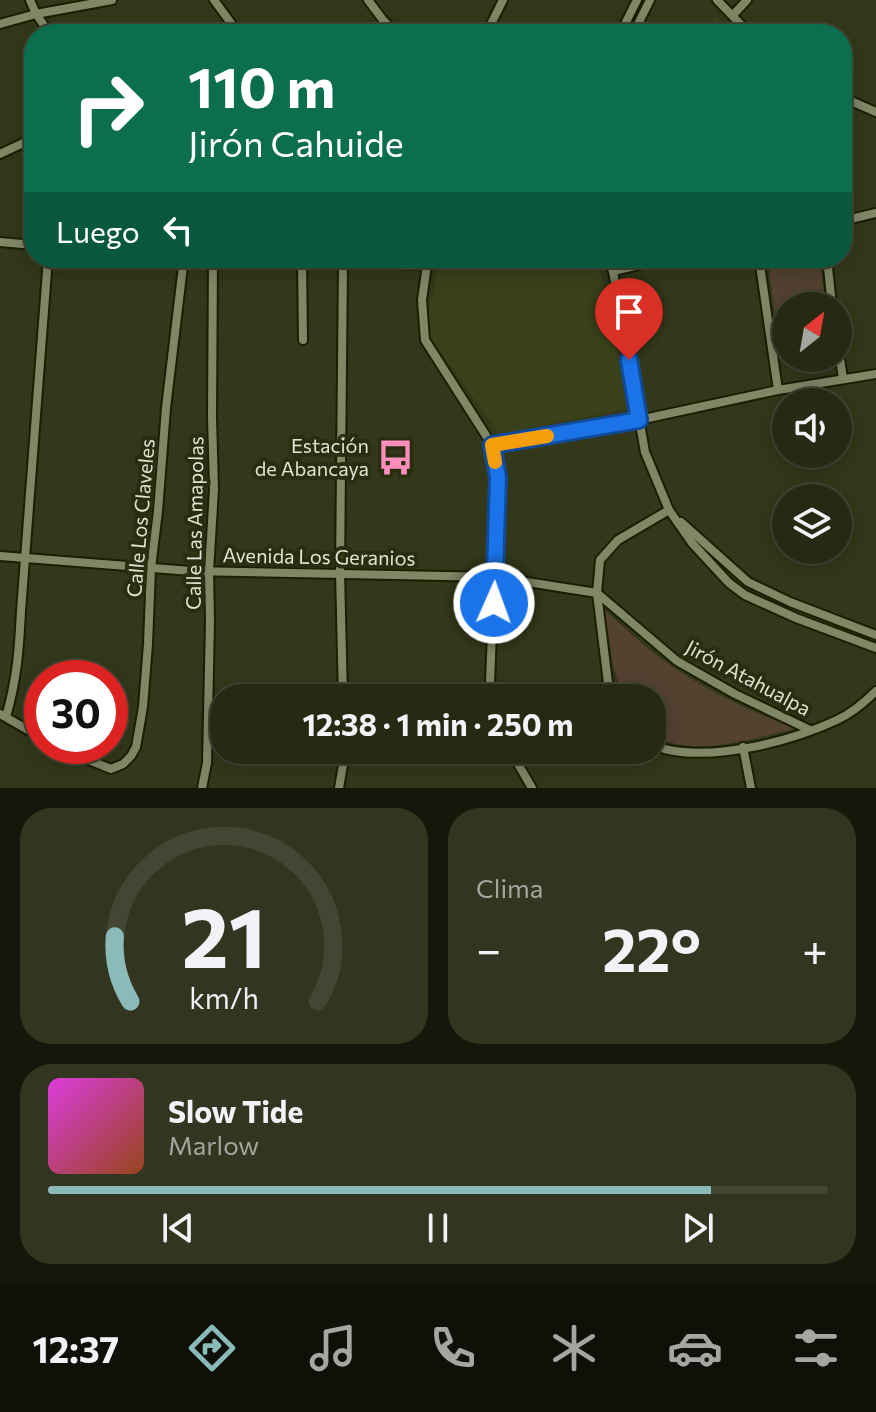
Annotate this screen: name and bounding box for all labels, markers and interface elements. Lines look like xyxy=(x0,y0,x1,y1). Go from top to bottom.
text: 110 m xyxy=(188,51,335,120)
icon: right xyxy=(56,56,160,160)
text: Jirón Cahuide xyxy=(188,120,404,164)
icon: left xyxy=(156,208,200,252)
text: Luego xyxy=(56,212,140,249)
pin xyxy=(595,278,663,360)
icon: arrive xyxy=(607,290,651,334)
north arrow xyxy=(772,292,852,372)
map controls xyxy=(772,292,852,564)
button: sound xyxy=(772,388,852,468)
place label: Estación de Abancaya xyxy=(255,433,369,480)
street label: Calle Las Amapolas xyxy=(180,436,208,610)
street label: Calle Los Claveles xyxy=(121,438,159,598)
bus stop icon: Estación de Abancaya xyxy=(376,439,414,477)
button: layers xyxy=(772,484,852,564)
street label: Avenida Los Geranios xyxy=(222,542,416,570)
position arrow xyxy=(452,561,536,645)
street label: Jirón Atahualpa xyxy=(682,634,815,720)
speed limit sign: 30 xyxy=(24,660,128,764)
text: 12:38 · 1 min · 250 m xyxy=(303,705,574,742)
text: Clima xyxy=(476,872,543,903)
text: 21 xyxy=(182,883,266,985)
text: 22° xyxy=(602,911,701,984)
text: − xyxy=(476,921,501,975)
text: + xyxy=(802,921,828,975)
text: km/h xyxy=(189,980,259,1015)
text: Slow Tide xyxy=(168,1092,303,1129)
text: Marlow xyxy=(168,1129,259,1160)
icon: previous xyxy=(156,1206,200,1250)
icon: pause xyxy=(416,1206,460,1250)
icon: next xyxy=(676,1206,720,1250)
icon: directions xyxy=(184,1320,240,1376)
icon: music xyxy=(305,1320,361,1376)
icon: phone xyxy=(425,1320,481,1376)
icon: climate xyxy=(546,1320,602,1376)
icon: car xyxy=(667,1320,723,1376)
icon: filters xyxy=(788,1320,844,1376)
text: 12:37 xyxy=(32,1326,119,1370)

